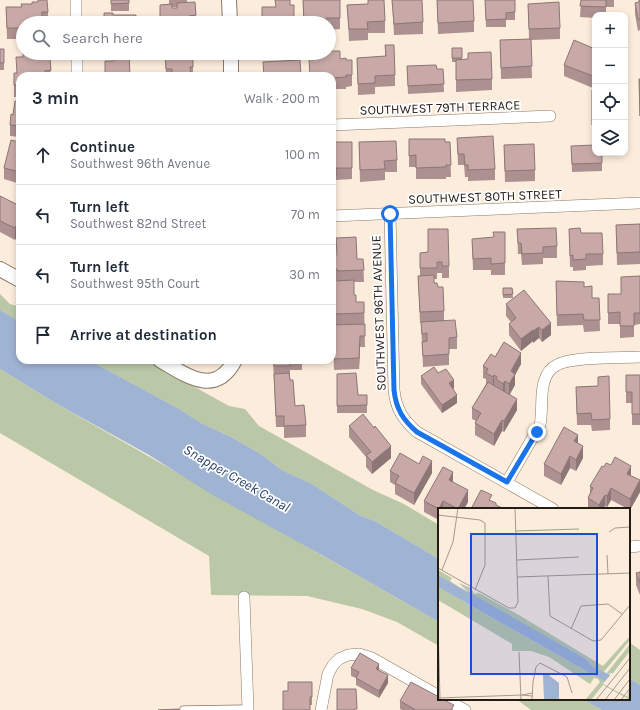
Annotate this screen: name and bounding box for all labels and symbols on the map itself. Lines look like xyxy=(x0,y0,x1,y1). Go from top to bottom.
street label: SOUTHWEST 79TH TERRACE xyxy=(359,97,521,118)
street label: SOUTHWEST 80TH STREET xyxy=(408,186,563,207)
route start xyxy=(381,205,399,223)
street label: SOUTHWEST 96TH AVENUE xyxy=(368,235,389,391)
route end xyxy=(528,423,546,441)
water label: Snapper Creek Canal xyxy=(180,441,293,516)
inset map xyxy=(438,508,630,700)

